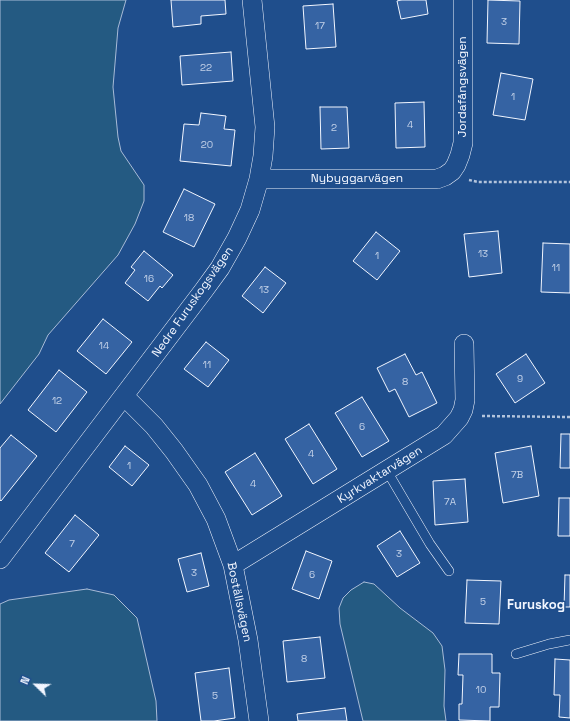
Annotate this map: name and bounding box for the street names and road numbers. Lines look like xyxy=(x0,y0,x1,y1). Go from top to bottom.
street label: Jordafångsvägen xyxy=(456,36,470,138)
street label: Nybyggarvägen xyxy=(311,172,403,186)
street label: Nedre Furuskogsvägen xyxy=(149,244,237,360)
street label: Kyrkvaktarvägen xyxy=(335,443,425,507)
street label: Boställsvägen xyxy=(224,561,254,643)

